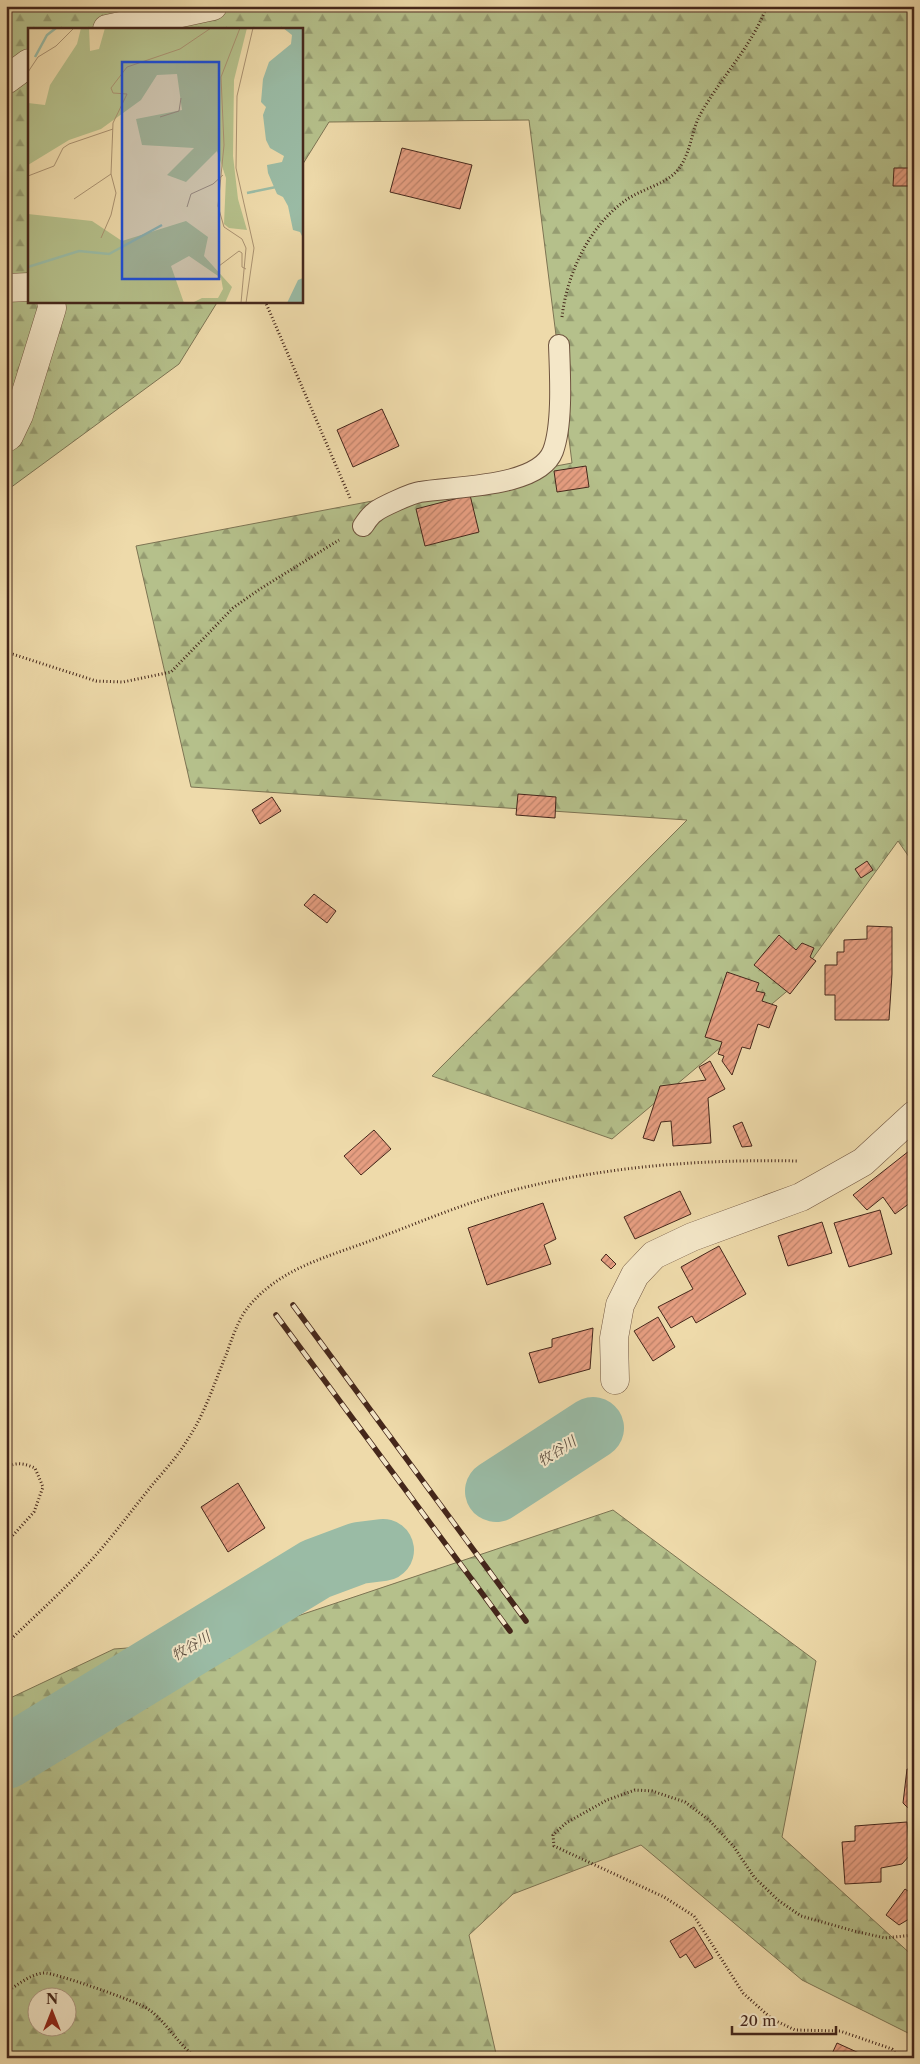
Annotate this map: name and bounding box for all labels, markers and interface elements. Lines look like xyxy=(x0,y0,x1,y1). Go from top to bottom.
inset map xyxy=(28,28,302,302)
water label: 牧谷川 xyxy=(534,1431,581,1470)
water label: 牧谷川 xyxy=(168,1626,215,1665)
north arrow xyxy=(28,1986,78,2036)
text: N xyxy=(46,1990,58,2008)
scale bar xyxy=(732,2004,836,2036)
text: 20 m xyxy=(740,2011,776,2030)

